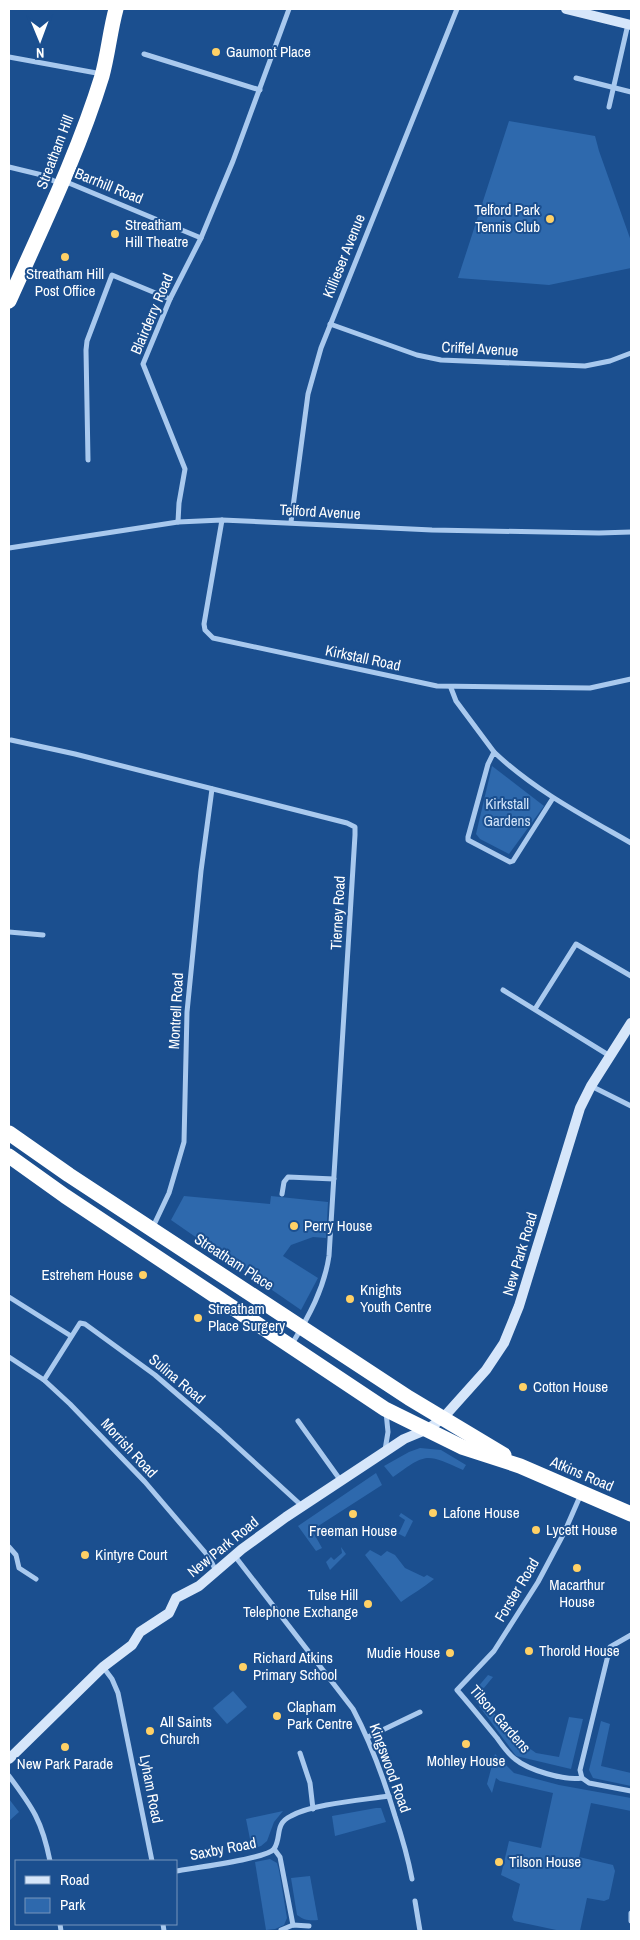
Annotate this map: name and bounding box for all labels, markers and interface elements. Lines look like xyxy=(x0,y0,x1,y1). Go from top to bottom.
north arrow xyxy=(15,15,65,65)
place label: Gaumont Place xyxy=(226,41,311,62)
text: N xyxy=(36,44,45,62)
marker: Gaumont Place xyxy=(210,46,222,58)
street label: Streatham Hill xyxy=(31,112,78,192)
street label: Barrhill Road xyxy=(72,162,146,209)
place label: Telford Park Tennis Club xyxy=(474,199,541,237)
street label: Killieser Avenue xyxy=(317,211,370,301)
marker: Telford Park Tennis Club xyxy=(544,213,556,225)
place label: Streatham Hill Theatre xyxy=(125,214,189,252)
marker: Streatham Hill Theatre xyxy=(109,228,121,240)
marker: Streatham Hill Post Office xyxy=(59,251,71,263)
place label: Streatham Hill Post Office xyxy=(26,263,104,301)
street label: Blairderry Road xyxy=(125,270,178,358)
street label: Criffel Avenue xyxy=(441,336,519,361)
street label: Telford Avenue xyxy=(279,499,361,524)
street label: Kirkstall Road xyxy=(323,639,403,676)
park label: Kirkstall Gardens xyxy=(483,793,531,831)
street label: Tierney Road xyxy=(325,875,350,951)
street label: Montrell Road xyxy=(163,972,188,1050)
street label: New Park Road xyxy=(497,1210,542,1298)
place label: Perry House xyxy=(304,1215,373,1236)
marker: Perry House xyxy=(288,1220,300,1232)
street label: Streatham Place xyxy=(190,1228,278,1295)
place label: Estrehem House xyxy=(41,1264,133,1285)
marker: Estrehem House xyxy=(137,1269,149,1281)
place label: Knights Youth Centre xyxy=(360,1279,432,1317)
marker: Knights Youth Centre xyxy=(344,1293,356,1305)
place label: Streatham Place Surgery xyxy=(208,1298,286,1336)
marker: Streatham Place Surgery xyxy=(192,1312,204,1324)
street label: Sulina Road xyxy=(145,1349,210,1408)
place label: Cotton House xyxy=(533,1376,608,1397)
marker: Cotton House xyxy=(517,1381,529,1393)
street label: Morrish Road xyxy=(96,1413,162,1482)
street label: Atkins Road xyxy=(546,1450,617,1496)
place label: Lafone House xyxy=(443,1502,520,1523)
marker: Lafone House xyxy=(427,1507,439,1519)
marker: Freeman House xyxy=(347,1508,359,1520)
street label: New Park Road xyxy=(183,1511,263,1582)
place label: Lycett House xyxy=(546,1519,618,1540)
place label: Freeman House xyxy=(309,1520,397,1541)
marker: Lycett House xyxy=(530,1524,542,1536)
place label: Kintyre Court xyxy=(95,1544,168,1565)
marker: Kintyre Court xyxy=(79,1549,91,1561)
street label: Forster Road xyxy=(489,1554,544,1626)
marker: Macarthur House xyxy=(571,1562,583,1574)
place label: Macarthur House xyxy=(549,1574,605,1612)
place label: Tulse Hill Telephone Exchange xyxy=(243,1584,358,1622)
marker: Tulse Hill Telephone Exchange xyxy=(362,1598,374,1610)
place label: Thorold House xyxy=(539,1640,620,1661)
place label: Mudie House xyxy=(367,1642,440,1663)
marker: Thorold House xyxy=(523,1645,535,1657)
place label: Richard Atkins Primary School xyxy=(253,1647,337,1685)
marker: Mudie House xyxy=(444,1647,456,1659)
marker: Richard Atkins Primary School xyxy=(237,1661,249,1673)
street label: Tilson Gardens xyxy=(465,1680,536,1757)
place label: Clapham Park Centre xyxy=(287,1696,353,1734)
marker: Clapham Park Centre xyxy=(271,1710,283,1722)
place label: All Saints Church xyxy=(159,1711,212,1749)
street label: Kingswood Road xyxy=(365,1720,416,1815)
marker: All Saints Church xyxy=(144,1725,156,1737)
marker: Mohley House xyxy=(460,1738,472,1750)
marker: New Park Parade xyxy=(59,1741,71,1753)
place label: Mohley House xyxy=(427,1750,505,1771)
place label: New Park Parade xyxy=(17,1753,113,1774)
street label: Lyham Road xyxy=(135,1753,168,1825)
street label: Saxby Road xyxy=(188,1832,258,1865)
place label: Tilson House xyxy=(509,1851,581,1872)
marker: Tilson House xyxy=(493,1856,505,1868)
legend xyxy=(15,1860,178,1925)
text: Road xyxy=(60,1869,89,1890)
text: Park xyxy=(60,1894,86,1915)

